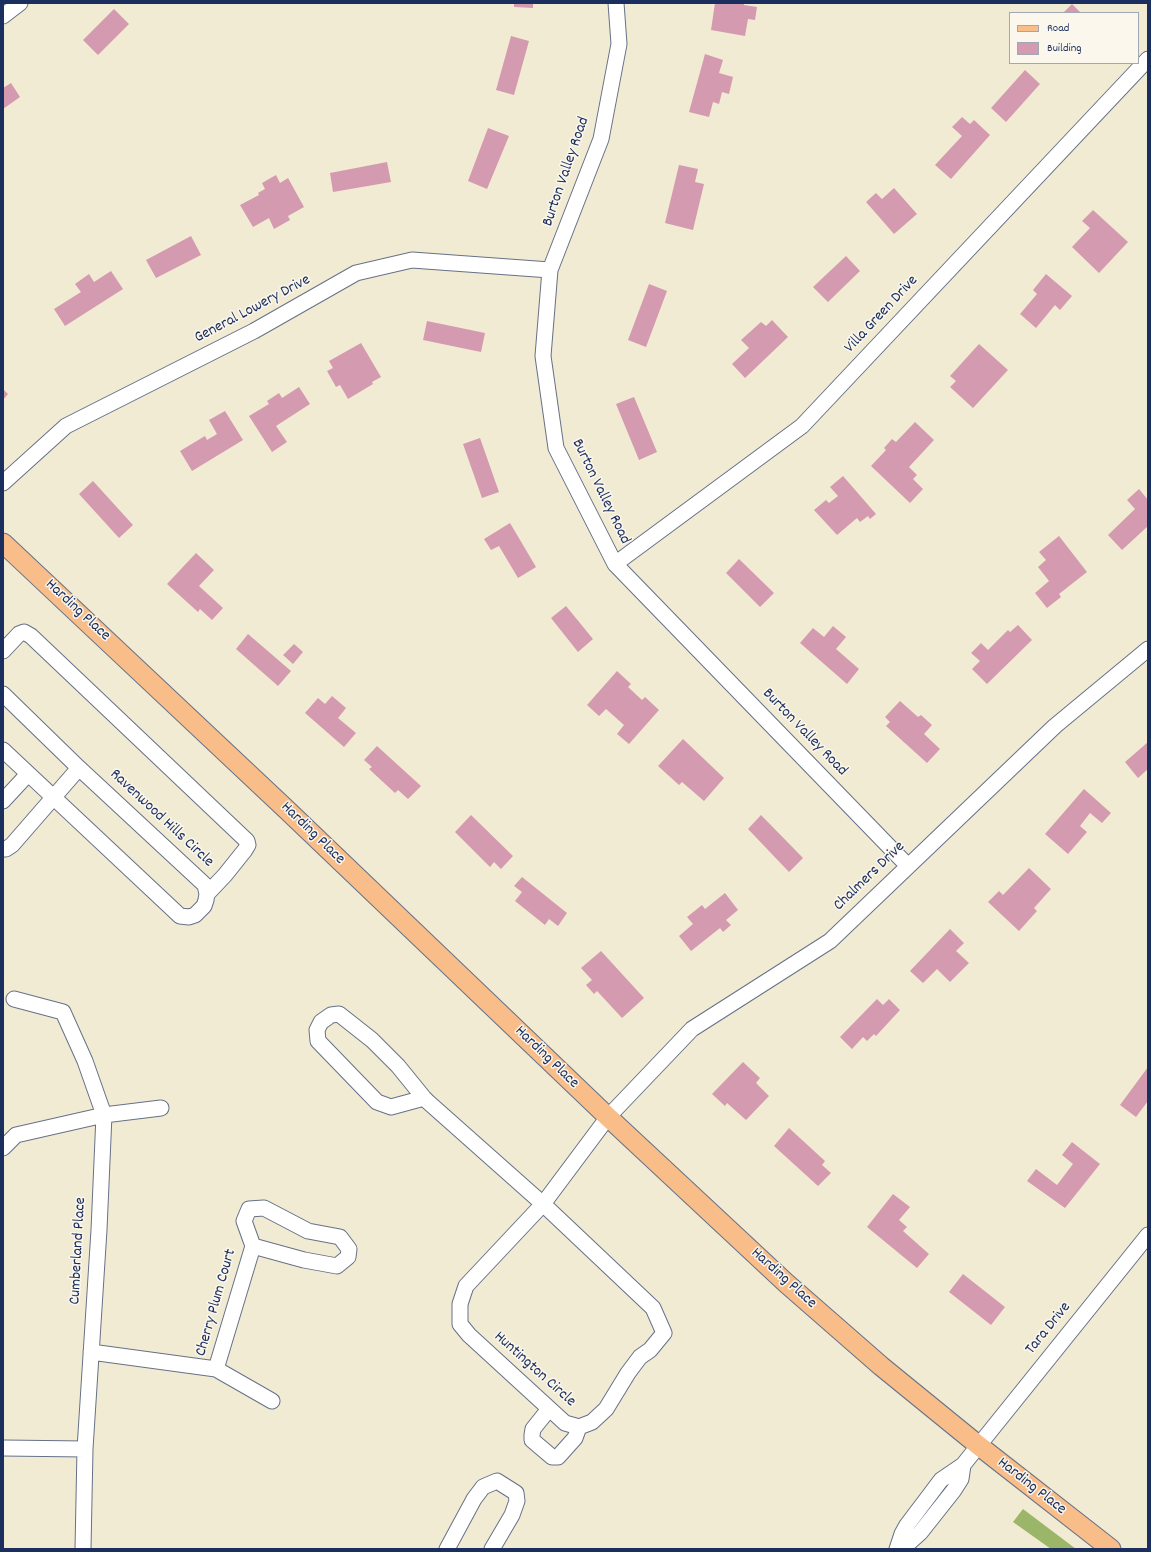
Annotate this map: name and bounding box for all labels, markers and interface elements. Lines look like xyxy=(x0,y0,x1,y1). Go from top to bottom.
legend xyxy=(1009,12,1139,64)
text: Road xyxy=(1047,20,1069,37)
text: Building xyxy=(1047,40,1082,57)
street label: Burton Valley Road xyxy=(539,115,595,229)
street label: General Lowery Drive xyxy=(192,271,314,349)
street label: Villa Green Drive xyxy=(841,272,923,358)
street label: Burton Valley Road xyxy=(566,436,634,548)
street label: Harding Place xyxy=(40,576,114,646)
street label: Burton Valley Road xyxy=(757,685,851,781)
street label: Ravenwood Hills Circle xyxy=(105,766,217,872)
street label: Harding Place xyxy=(276,799,348,869)
street label: Chalmers Drive xyxy=(830,838,910,916)
street label: Harding Place xyxy=(510,1023,582,1093)
street label: Cumberland Place xyxy=(67,1197,91,1305)
street label: Harding Place xyxy=(746,1244,820,1314)
street label: Cherry Plum Court xyxy=(193,1247,241,1359)
street label: Tara Drive xyxy=(1022,1299,1076,1359)
street label: Huntington Circle xyxy=(489,1328,579,1412)
street label: Harding Place xyxy=(993,1454,1069,1520)

